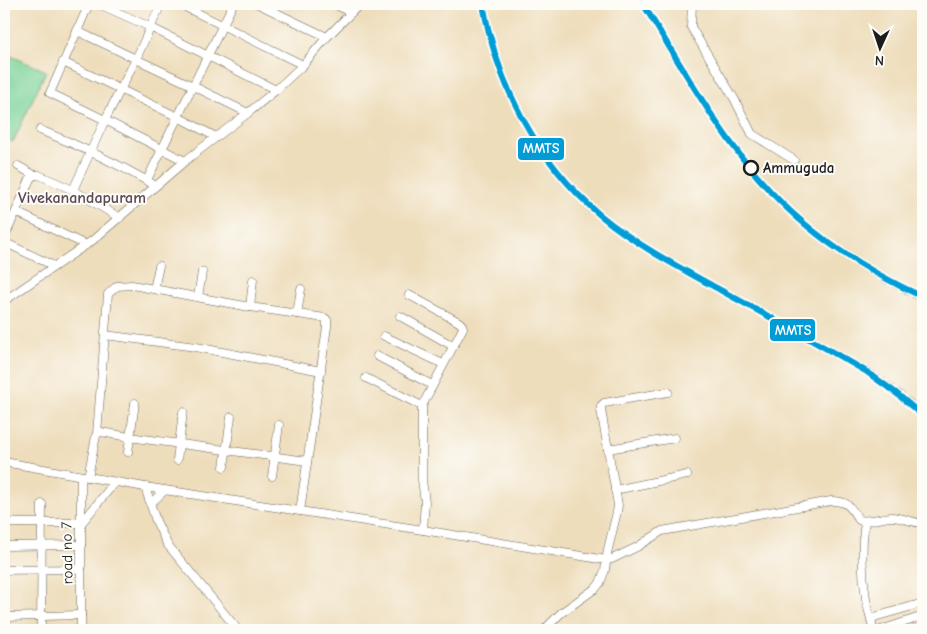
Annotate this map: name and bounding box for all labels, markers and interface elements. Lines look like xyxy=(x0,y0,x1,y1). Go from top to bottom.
north arrow xyxy=(854,22,904,72)
text: N xyxy=(874,52,884,69)
line badge: MMTS xyxy=(517,137,565,161)
text: MMTS xyxy=(523,140,560,157)
place label: Ammuguda xyxy=(763,159,834,177)
marker: Ammuguda xyxy=(743,160,759,176)
district label: Vivekanandapuram xyxy=(18,189,146,207)
line badge: MMTS xyxy=(769,318,816,342)
text: MMTS xyxy=(775,322,812,339)
street label: road no 7 xyxy=(57,522,77,584)

